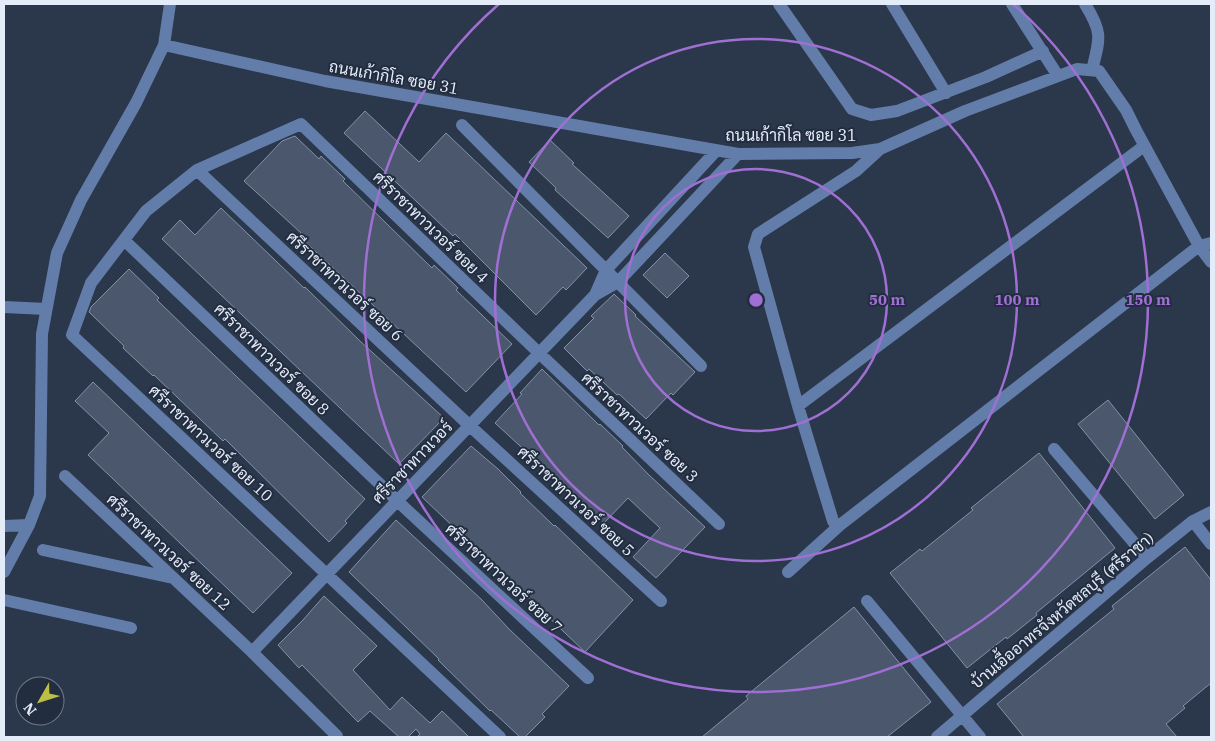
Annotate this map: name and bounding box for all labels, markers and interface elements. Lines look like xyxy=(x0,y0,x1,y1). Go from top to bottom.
street label: ถนนเก้ากิโล ซอย 31 xyxy=(328,55,461,98)
street label: ถนนเก้ากิโล ซอย 31 xyxy=(725,124,857,145)
street label: ศรีราชาทาวเวอร์ ซอย 4 xyxy=(369,165,494,287)
street label: ศรีราชาทาวเวอร์ ซอย 6 xyxy=(282,225,409,345)
text: 50 m xyxy=(869,290,905,309)
text: 100 m xyxy=(994,290,1040,309)
text: 150 m xyxy=(1125,290,1171,309)
centre of rings xyxy=(747,291,765,309)
street label: ศรีราชาทาวเวอร์ ซอย 8 xyxy=(210,297,335,419)
street label: ศรีราชาทาวเวอร์ ซอย 3 xyxy=(577,366,704,486)
street label: ศรีราชาทาวเวอร์ ซอย 10 xyxy=(145,379,278,506)
street label: ศรีราชาทาวเวอร์ xyxy=(366,415,457,507)
street label: ศรีราชาทาวเวอร์ ซอย 5 xyxy=(513,440,640,560)
street label: ศรีราชาทาวเวอร์ ซอย 12 xyxy=(103,488,236,615)
street label: ศรีราชาทาวเวอร์ ซอย 7 xyxy=(441,517,568,637)
street label: บ้านเอื้ออาทรจังหวัดชลบุรี (ศรีราชา) xyxy=(964,524,1159,694)
north arrow xyxy=(15,676,65,726)
text: N xyxy=(19,699,40,719)

